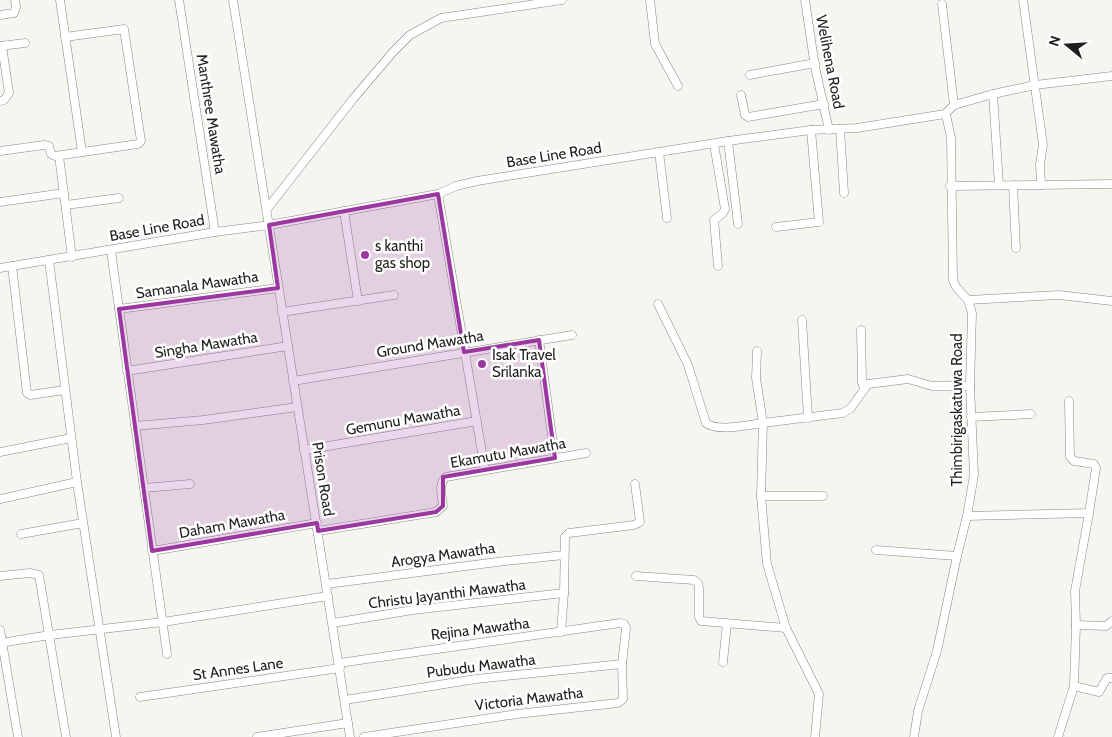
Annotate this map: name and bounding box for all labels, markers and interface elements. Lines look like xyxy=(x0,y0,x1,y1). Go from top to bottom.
street label: Welihena Road xyxy=(812,14,848,110)
north arrow xyxy=(1042,20,1092,70)
text: N xyxy=(1045,33,1065,48)
street label: Manthree Mawatha xyxy=(193,53,230,176)
street label: Base Line Road xyxy=(505,139,603,171)
street label: Base Line Road xyxy=(108,211,206,245)
place label: s kanthi gas shop xyxy=(375,237,430,272)
marker: s kanthi gas shop xyxy=(359,249,371,261)
street label: Samanala Mawatha xyxy=(135,267,260,302)
street label: Ground Mawatha xyxy=(375,327,486,361)
street label: Singha Mawatha xyxy=(153,328,259,362)
street label: Thimbirigaskatuwa Road xyxy=(948,333,966,487)
place label: Isak Travel Srilanka xyxy=(492,346,556,381)
marker: Isak Travel Srilanka xyxy=(476,358,488,370)
street label: Gemunu Mawatha xyxy=(344,401,462,439)
street label: Ekamutu Mawatha xyxy=(449,434,568,472)
street label: Prison Road xyxy=(308,440,338,518)
street label: Daham Mawatha xyxy=(178,506,287,542)
street label: Arogya Mawatha xyxy=(390,539,497,571)
street label: Christu Jayanthi Mawatha xyxy=(367,575,527,613)
street label: Rejina Mawatha xyxy=(430,614,531,644)
street label: Pubudu Mawatha xyxy=(426,650,537,682)
street label: St Annes Lane xyxy=(192,654,285,684)
street label: Victoria Mawatha xyxy=(474,683,585,715)

